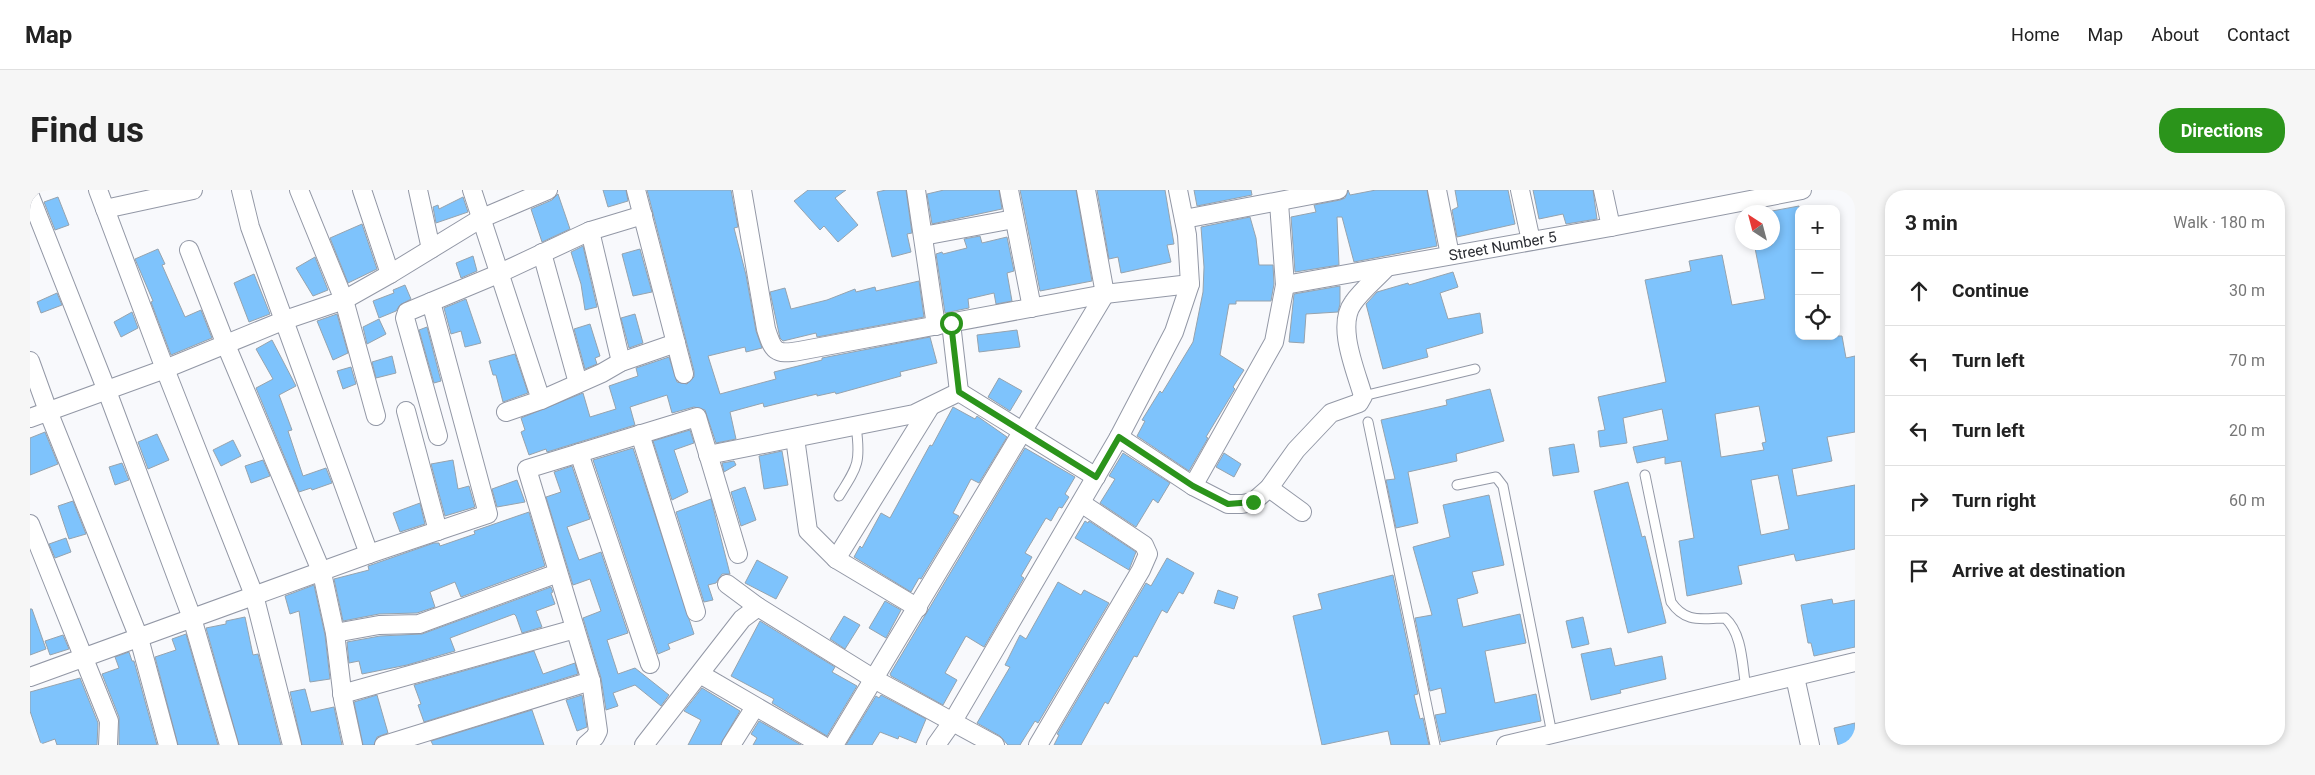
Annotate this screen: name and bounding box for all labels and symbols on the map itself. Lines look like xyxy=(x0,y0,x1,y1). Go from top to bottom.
north arrow xyxy=(1735,205,1780,250)
street label: Street Number 5 xyxy=(1447,228,1558,265)
route start xyxy=(940,312,963,335)
route end xyxy=(1242,491,1265,514)

